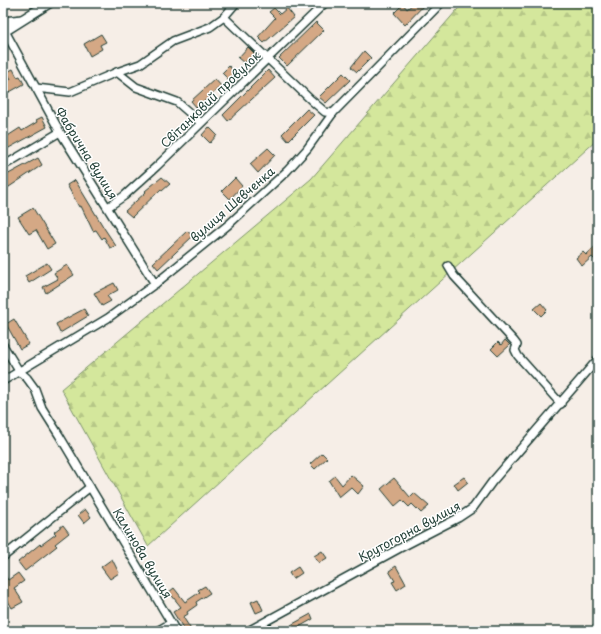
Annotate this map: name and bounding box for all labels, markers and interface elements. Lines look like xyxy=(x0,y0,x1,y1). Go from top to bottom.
street label: Світанковий провулок xyxy=(156,46,265,152)
street label: Фабрична вулиця xyxy=(51,103,123,203)
street label: вулиця Шевченка xyxy=(186,162,279,246)
street label: Крутогорна вулиця xyxy=(355,496,463,566)
street label: Калинова вулиця xyxy=(109,504,177,602)

